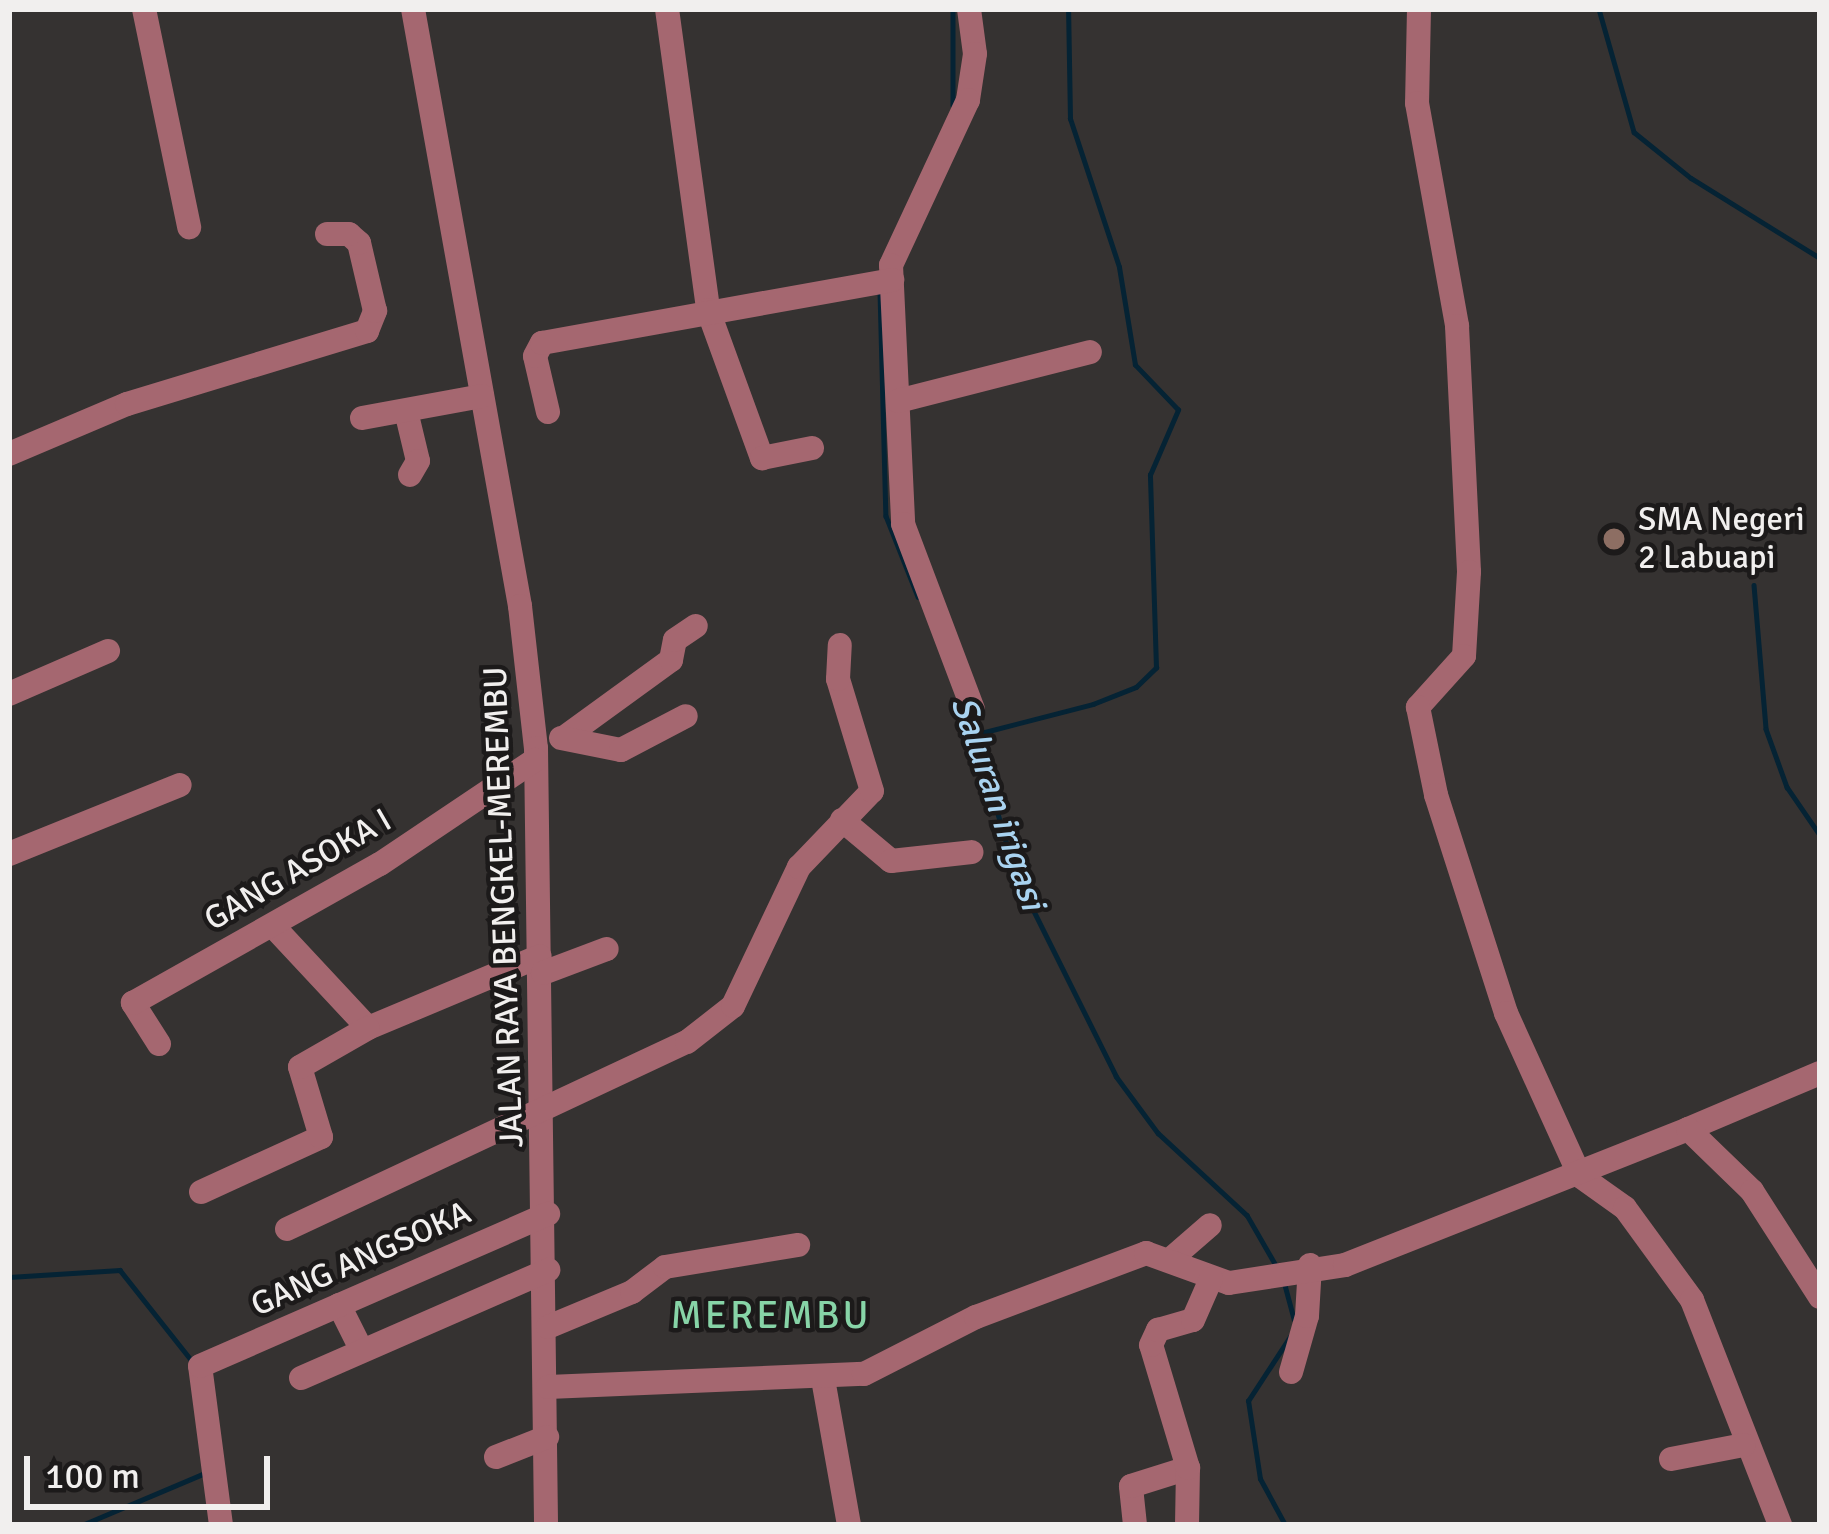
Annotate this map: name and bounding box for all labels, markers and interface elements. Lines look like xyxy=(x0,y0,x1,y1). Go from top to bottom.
place label: SMA Negeri 2 Labuapi xyxy=(1638,500,1805,578)
marker: SMA Negeri 2 Labuapi xyxy=(1601,526,1627,552)
street label: JALAN RAYA BENGKEL-MEREMBU xyxy=(476,666,532,1148)
water label: Saluran irigasi xyxy=(941,690,1055,916)
street label: GANG ASOKA I xyxy=(198,801,398,939)
street label: GANG ANGSOKA xyxy=(245,1193,477,1325)
district label: MEREMBU xyxy=(670,1292,872,1338)
scale bar xyxy=(30,1432,276,1506)
text: 100 m xyxy=(45,1454,140,1499)

